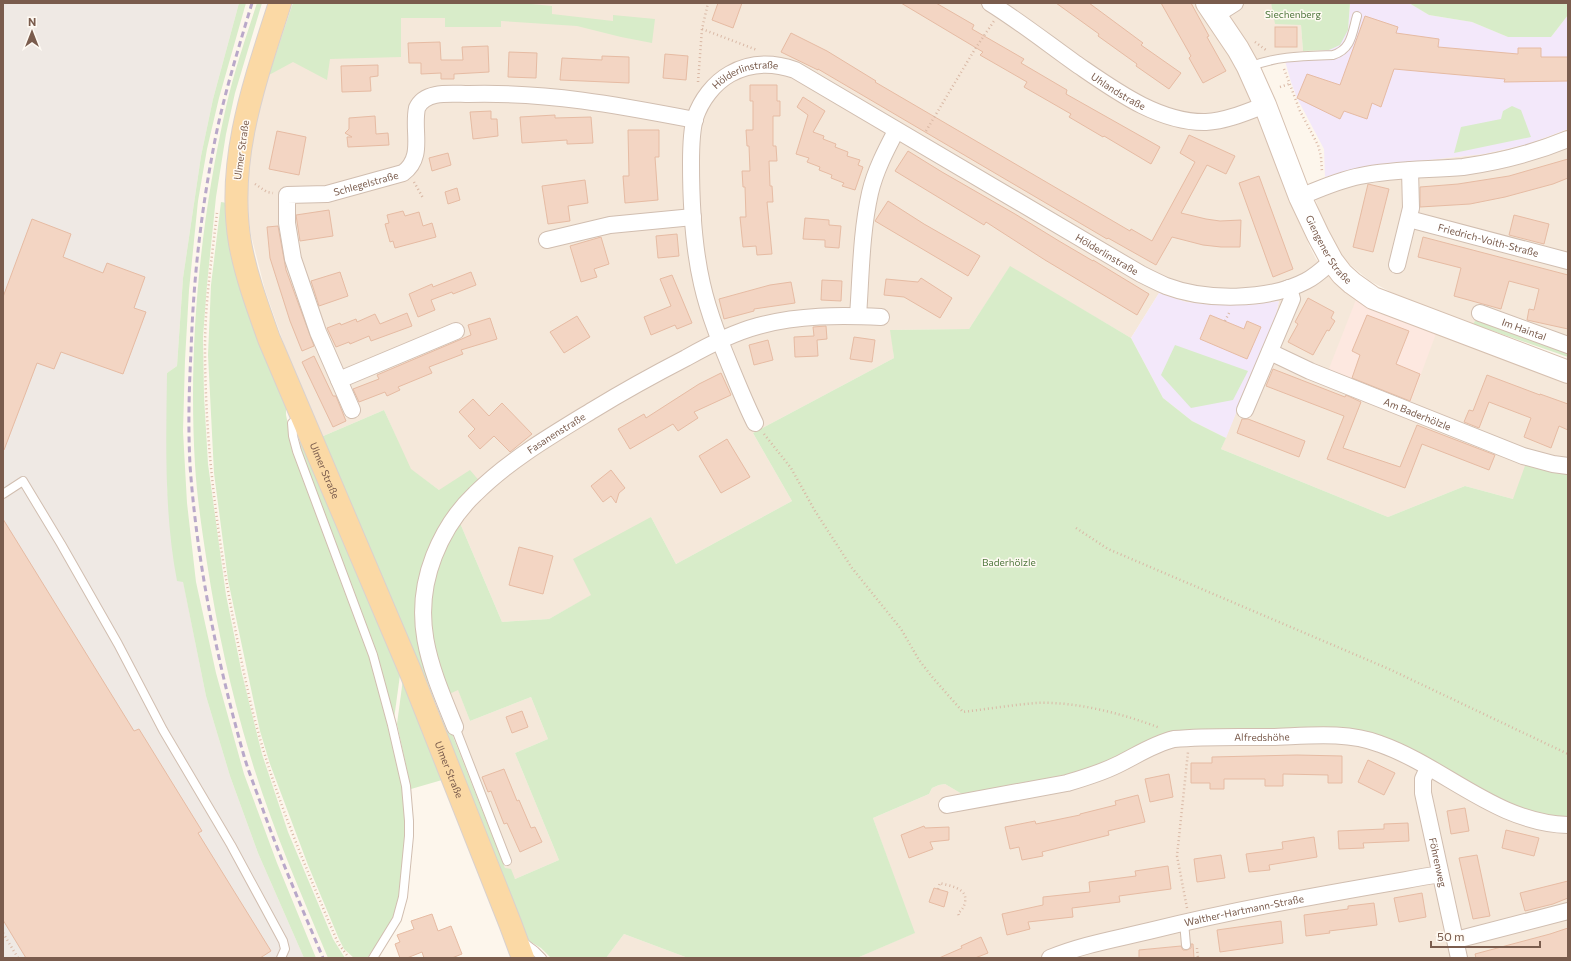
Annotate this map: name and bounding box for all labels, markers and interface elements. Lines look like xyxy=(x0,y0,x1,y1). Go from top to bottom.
park label: Siechenberg xyxy=(1265,8,1322,20)
north arrow xyxy=(12,12,52,52)
text: N xyxy=(28,15,36,28)
street label: Hölderlinstraße xyxy=(709,58,779,91)
street label: Uhlandstraße xyxy=(1089,70,1148,112)
street label: Ulmer Straße xyxy=(231,119,251,181)
street label: Schlegelstraße xyxy=(332,169,400,198)
street label: Giengener Straße xyxy=(1303,213,1354,286)
street label: Friedrich-Voith-Straße xyxy=(1437,221,1540,259)
street label: Hölderlinstraße xyxy=(1073,231,1141,277)
street label: Im Haintal xyxy=(1500,315,1548,343)
street label: Am Baderhölzle xyxy=(1382,395,1453,433)
street label: Fasanenstraße xyxy=(525,410,587,456)
street label: Ulmer Straße xyxy=(308,440,342,500)
park label: Baderhölzle xyxy=(982,556,1036,568)
street label: Alfredshöhe xyxy=(1234,730,1290,743)
street label: Ulmer Straße xyxy=(433,739,466,800)
street label: Föhrenweg xyxy=(1427,836,1449,889)
street label: Walther-Hartmann-Straße xyxy=(1183,892,1305,928)
scale bar xyxy=(1431,923,1540,949)
text: 50 m xyxy=(1437,929,1465,943)

